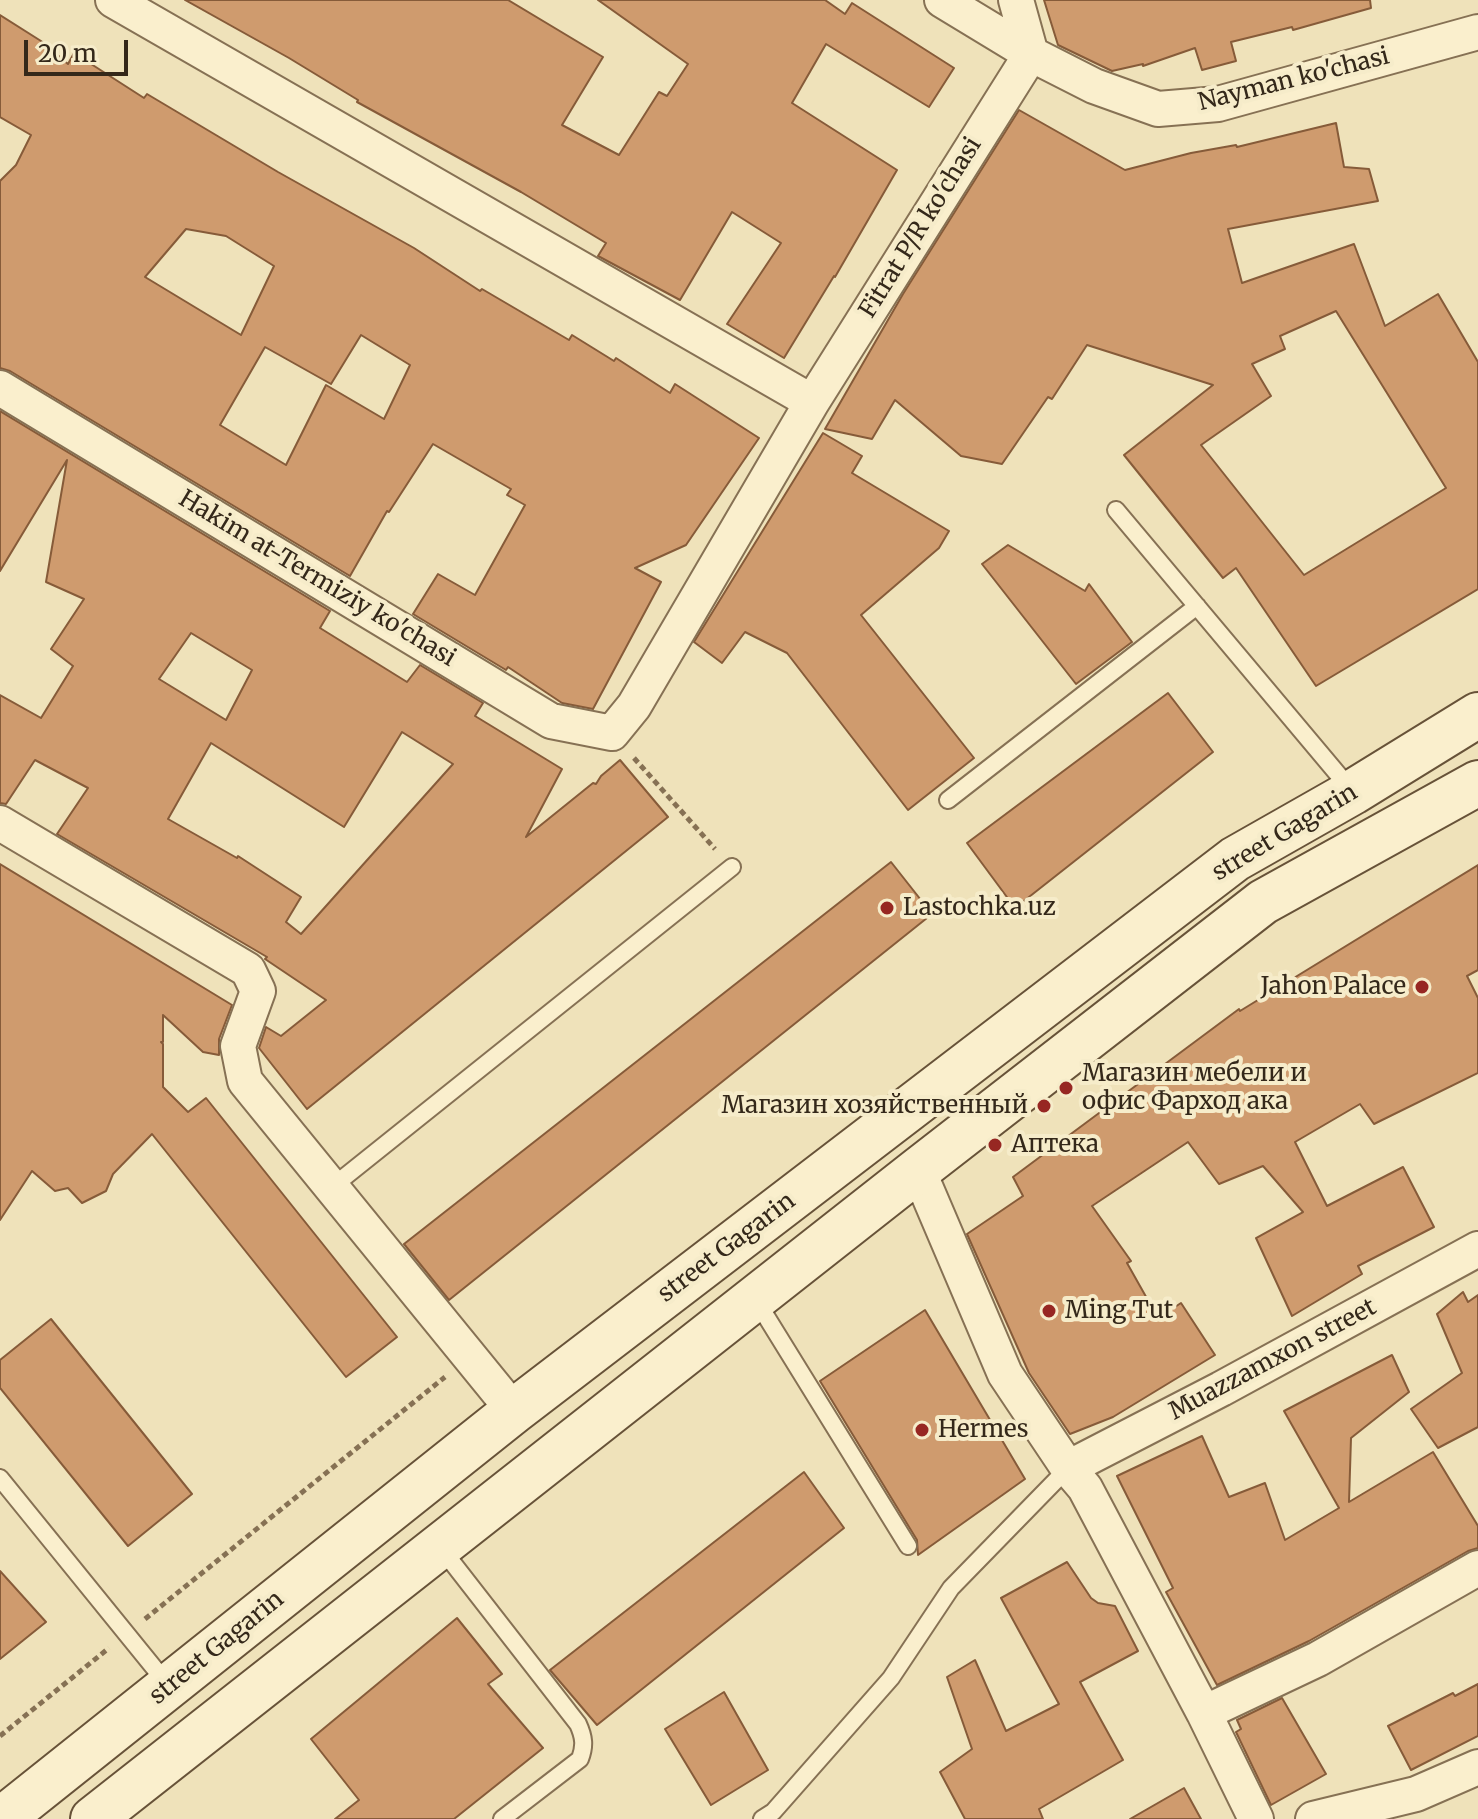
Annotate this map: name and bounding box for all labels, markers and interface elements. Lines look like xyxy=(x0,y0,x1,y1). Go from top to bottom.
scale bar xyxy=(28,24,132,74)
text: 20 m xyxy=(38,38,97,69)
street label: Nayman ko'chasi xyxy=(1195,42,1393,118)
street label: Fitrat P/R ko'chasi xyxy=(854,133,988,323)
street label: Hakim at-Termiziy ko'chasi xyxy=(173,485,461,673)
street label: street Gagarin xyxy=(1207,778,1363,888)
place label: Lastochka.uz xyxy=(903,894,1056,922)
marker: Lastochka.uz xyxy=(878,899,896,917)
place label: Jahon Palace xyxy=(1261,973,1406,1001)
marker: Jahon Palace xyxy=(1413,978,1431,996)
place label: Магазин мебели и офис Фарход ака xyxy=(1082,1060,1307,1116)
marker: Магазин мебели и офис Фарход ака xyxy=(1057,1079,1075,1097)
place label: Магазин хозяйственный xyxy=(722,1092,1028,1120)
marker: Магазин хозяйственный xyxy=(1035,1097,1053,1115)
place label: Аптека xyxy=(1011,1131,1099,1159)
marker: Аптека xyxy=(986,1136,1004,1154)
street label: street Gagarin xyxy=(653,1187,801,1309)
street label: Muazzamxon street xyxy=(1165,1293,1381,1427)
place label: Ming Tut xyxy=(1065,1297,1173,1325)
marker: Ming Tut xyxy=(1040,1302,1058,1320)
place label: Hermes xyxy=(938,1416,1029,1444)
marker: Hermes xyxy=(913,1421,931,1439)
street label: street Gagarin xyxy=(144,1585,290,1711)

